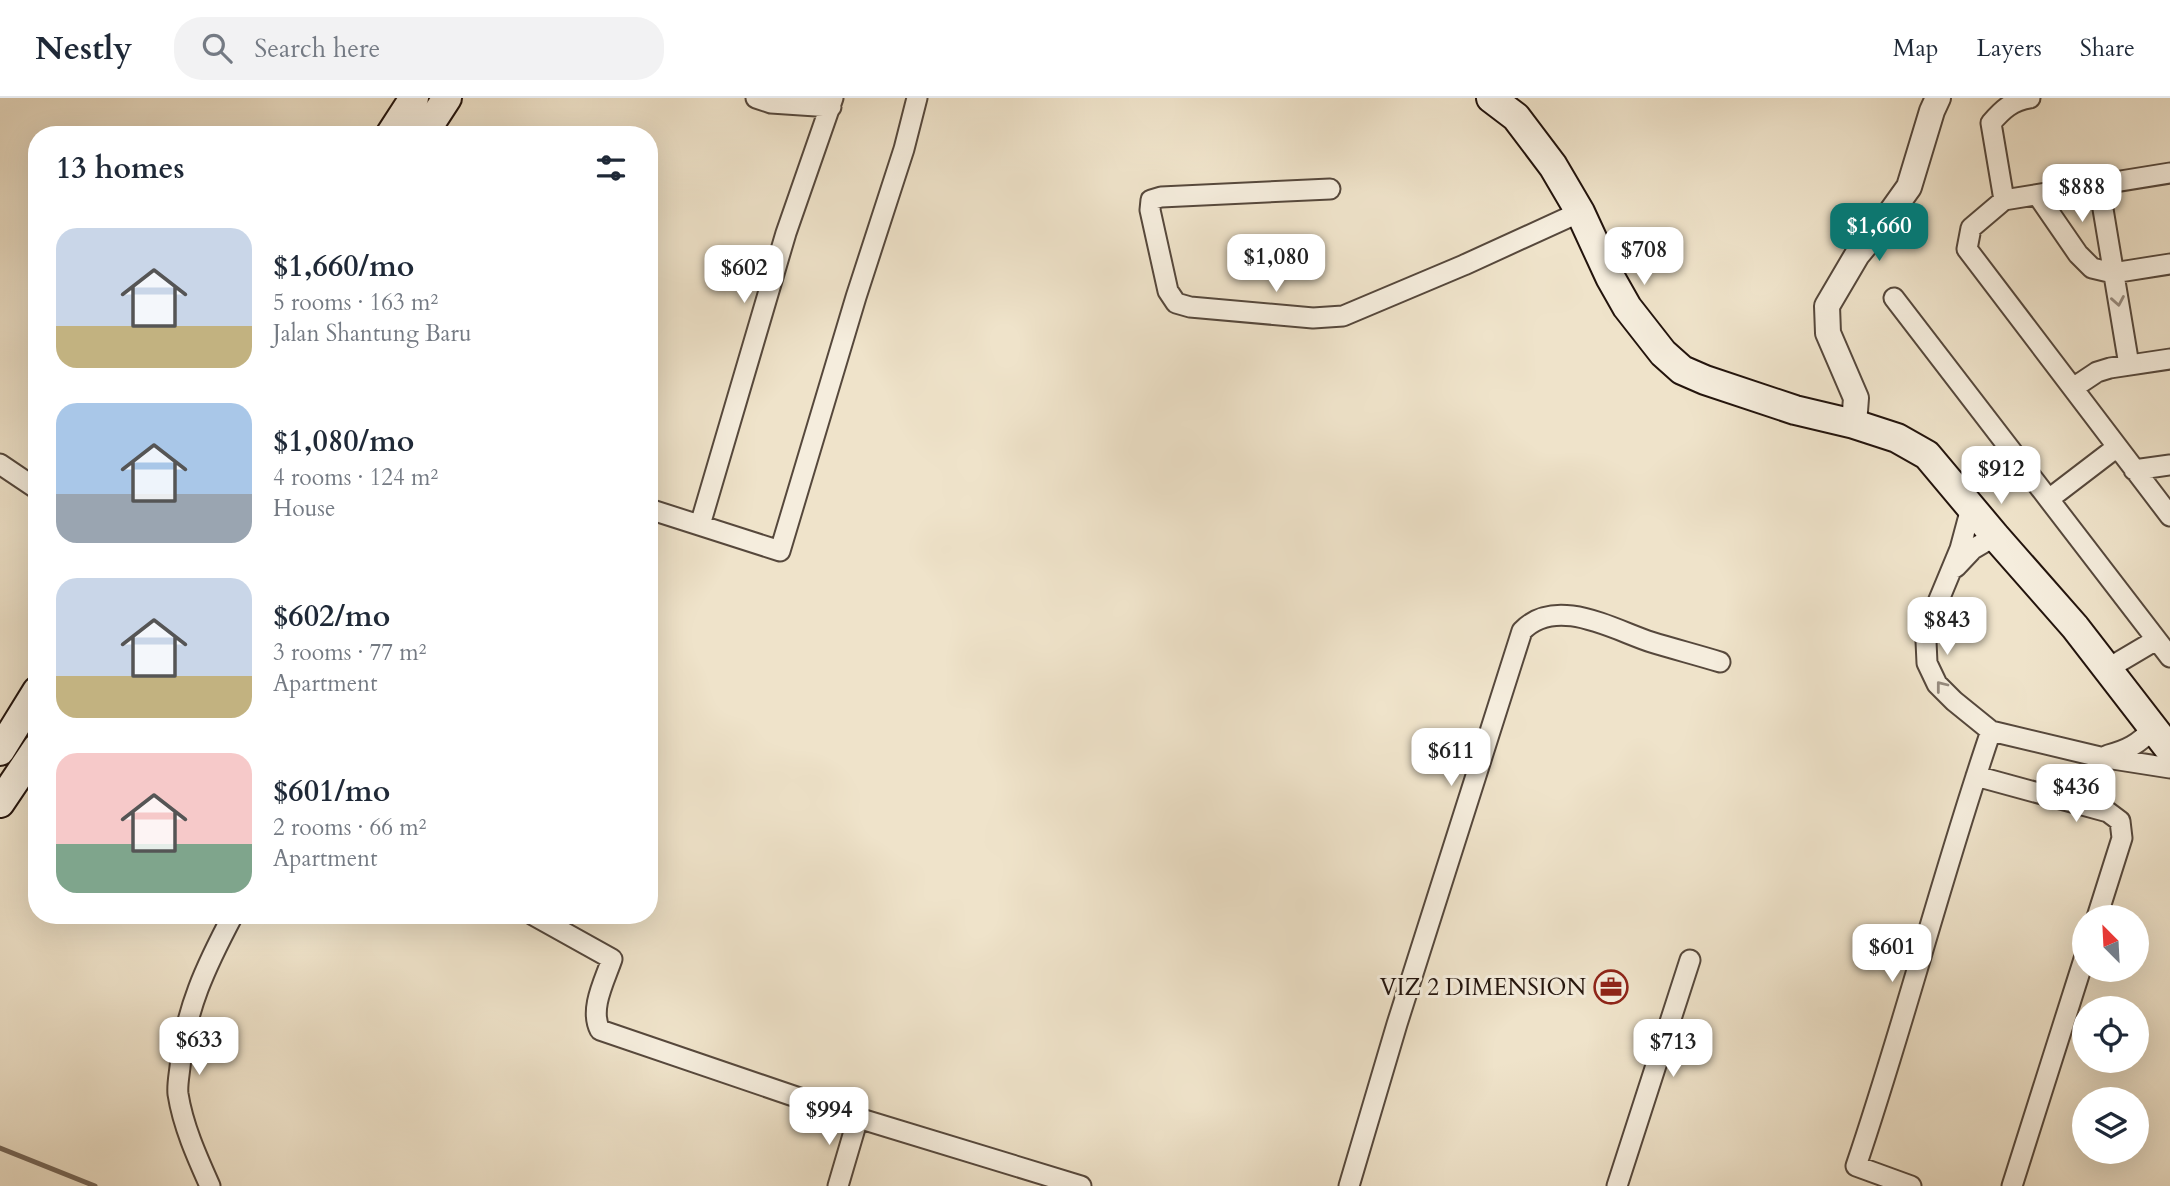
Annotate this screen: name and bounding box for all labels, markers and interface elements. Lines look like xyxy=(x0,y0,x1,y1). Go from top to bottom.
search box xyxy=(174,17,664,80)
text: Nestly xyxy=(35,26,132,71)
icon: search xyxy=(198,29,236,67)
text: Search here xyxy=(254,31,380,66)
text: Map xyxy=(1893,32,1939,65)
text: Layers xyxy=(1977,32,2042,65)
text: Share xyxy=(2080,32,2135,65)
text: 13 homes xyxy=(56,148,185,189)
icon: filters xyxy=(592,149,630,187)
pin: $888 xyxy=(2041,164,2123,224)
text: $888 xyxy=(2058,171,2106,202)
pin: $1,660 xyxy=(1822,204,1936,263)
text: $1,660 xyxy=(1846,210,1912,241)
pin: $708 xyxy=(1603,228,1685,287)
pin: $1,080 xyxy=(1219,234,1333,294)
text: $708 xyxy=(1620,234,1668,265)
text: $1,080 xyxy=(1243,241,1309,272)
text: $1,660/mo xyxy=(273,246,414,287)
pin: $602 xyxy=(703,246,785,305)
text: $602 xyxy=(720,252,768,283)
icon: home xyxy=(112,256,196,340)
text: 5 rooms · 163 m² xyxy=(273,287,438,318)
one-way arrow xyxy=(2110,295,2125,307)
text: Jalan Shantung Baru xyxy=(273,318,472,349)
text: $1,080/mo xyxy=(273,421,414,462)
icon: home xyxy=(112,431,196,515)
pin: $912 xyxy=(1960,446,2042,506)
text: $912 xyxy=(1977,453,2025,484)
text: 4 rooms · 124 m² xyxy=(273,462,438,493)
text: House xyxy=(273,493,335,524)
text: $602/mo xyxy=(273,596,390,637)
pin: $843 xyxy=(1906,598,1988,657)
text: $843 xyxy=(1923,604,1971,635)
icon: home xyxy=(112,606,196,690)
text: 3 rooms · 77 m² xyxy=(273,637,426,668)
text: Apartment xyxy=(273,668,377,699)
one-way arrow xyxy=(1936,681,1949,693)
pin: $611 xyxy=(1410,728,1492,788)
text: $611 xyxy=(1427,735,1475,766)
pin: $436 xyxy=(2035,764,2117,824)
text: $601/mo xyxy=(273,771,390,812)
text: $436 xyxy=(2052,771,2100,802)
icon: home xyxy=(112,781,196,865)
text: 2 rooms · 66 m² xyxy=(273,812,426,843)
text: Apartment xyxy=(273,843,377,874)
north arrow xyxy=(2072,905,2149,982)
map controls xyxy=(2072,905,2149,1164)
pin: $601 xyxy=(1851,924,1933,984)
text: $601 xyxy=(1868,931,1916,962)
office icon: VIZ 2 DIMENSION xyxy=(1592,968,1630,1006)
place label: VIZ 2 DIMENSION xyxy=(1380,972,1586,1003)
button: locate xyxy=(2072,996,2149,1073)
pin: $633 xyxy=(158,1018,240,1077)
pin: $713 xyxy=(1632,1020,1714,1079)
text: $633 xyxy=(175,1024,223,1055)
text: $713 xyxy=(1649,1026,1697,1057)
button: layers xyxy=(2072,1087,2149,1164)
pin: $994 xyxy=(788,1088,870,1147)
text: $994 xyxy=(805,1094,853,1125)

